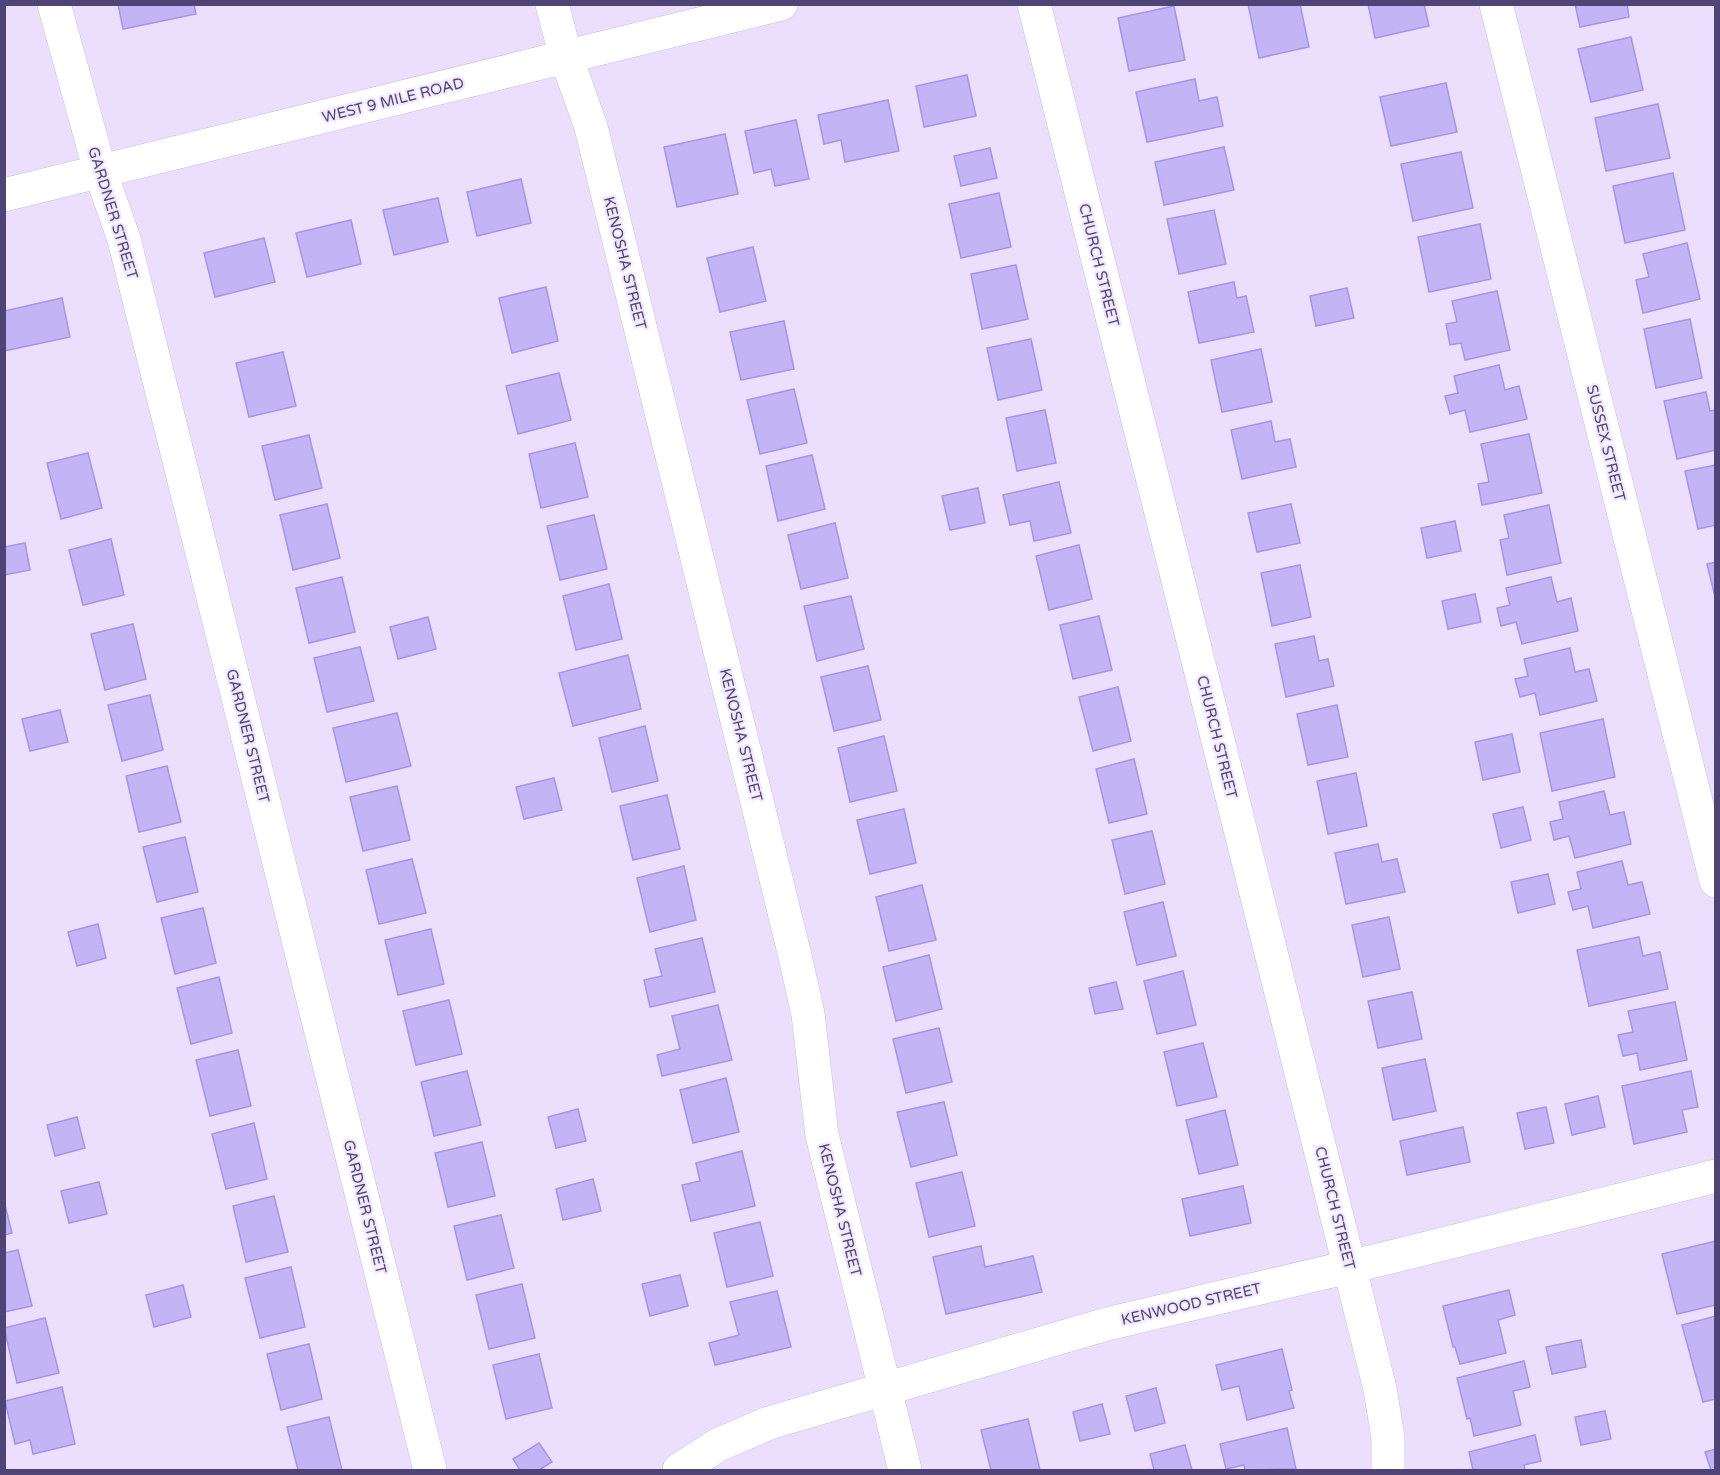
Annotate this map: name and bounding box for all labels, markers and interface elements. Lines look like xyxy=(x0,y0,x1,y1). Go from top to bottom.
street label: WEST 9 MILE ROAD xyxy=(320,74,466,126)
street label: GARDNER STREET xyxy=(84,145,142,281)
street label: KENOSHA STREET xyxy=(600,195,650,331)
street label: CHURCH STREET xyxy=(1075,202,1123,328)
street label: SUSSEX STREET xyxy=(1583,383,1629,503)
street label: GARDNER STREET xyxy=(223,667,273,805)
street label: KENOSHA STREET xyxy=(716,667,766,803)
street label: CHURCH STREET xyxy=(1193,674,1241,800)
street label: GARDNER STREET xyxy=(340,1138,390,1276)
street label: KENOSHA STREET xyxy=(815,1142,865,1278)
street label: CHURCH STREET xyxy=(1311,1145,1359,1271)
street label: KENWOOD STREET xyxy=(1119,1279,1263,1329)

